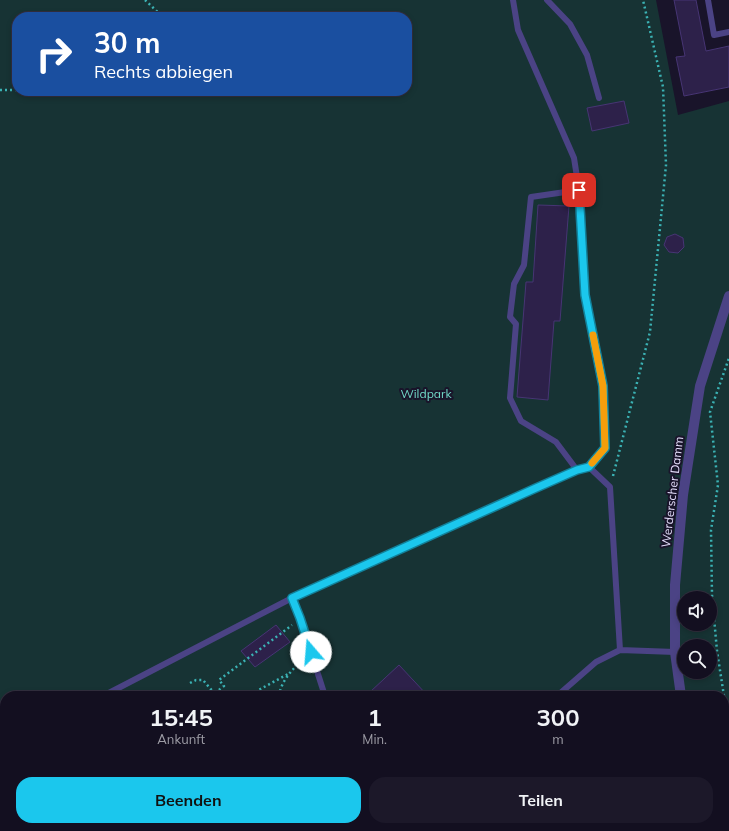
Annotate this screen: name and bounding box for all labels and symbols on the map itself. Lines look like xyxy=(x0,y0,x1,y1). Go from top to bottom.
pin xyxy=(562,173,596,207)
park label: Wildpark xyxy=(400,386,452,401)
street label: Werderscher Damm xyxy=(658,436,686,548)
position arrow xyxy=(290,631,332,673)

